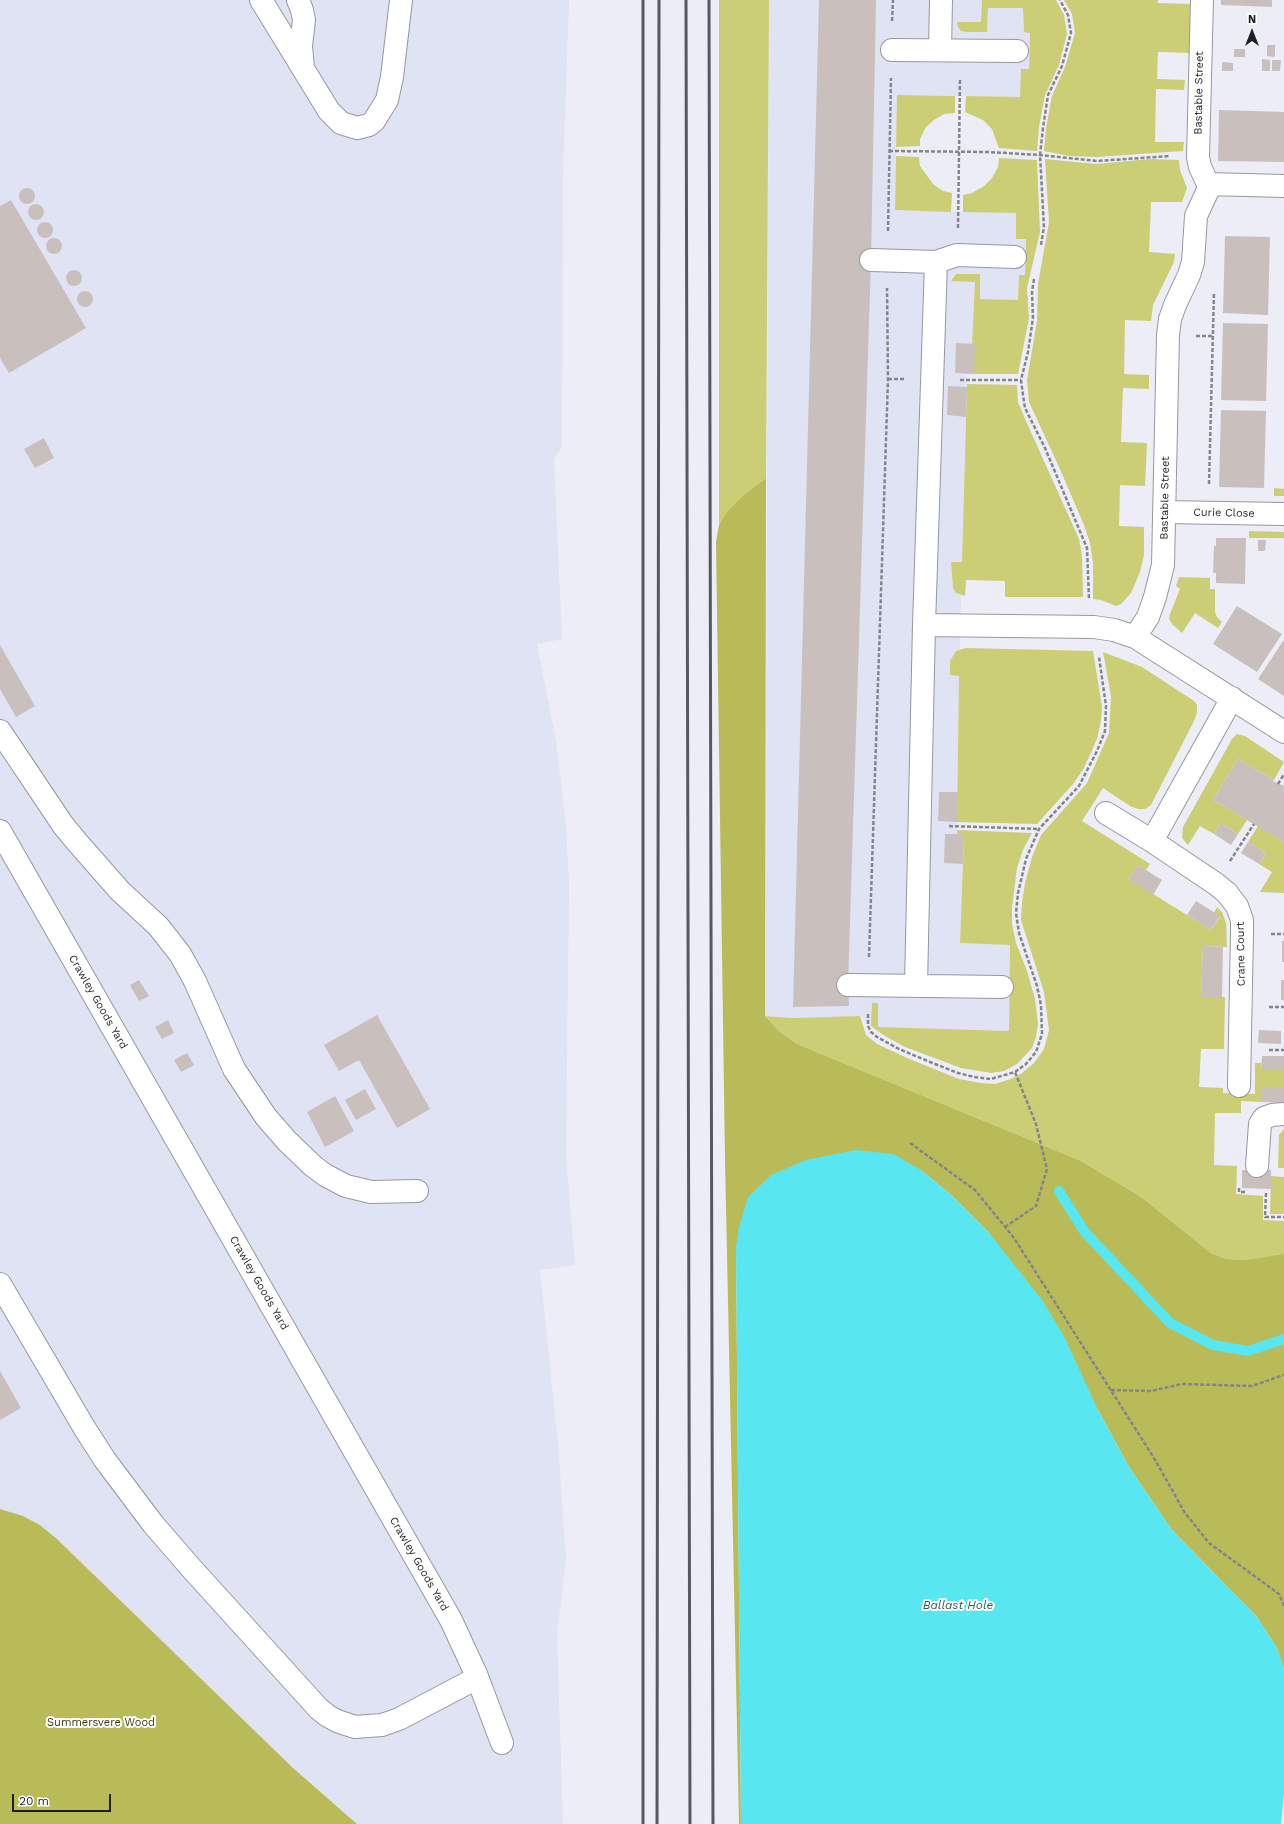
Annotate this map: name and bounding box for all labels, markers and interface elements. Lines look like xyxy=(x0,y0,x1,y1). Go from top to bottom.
north arrow xyxy=(1232,12,1272,52)
text: N xyxy=(1248,13,1256,26)
street label: Bastable Street xyxy=(1192,51,1206,135)
street label: Bastable Street xyxy=(1158,456,1172,540)
street label: Curie Close xyxy=(1193,506,1255,520)
street label: Crane Court xyxy=(1234,922,1248,986)
street label: Crawley Goods Yard xyxy=(66,953,130,1051)
street label: Crawley Goods Yard xyxy=(227,1234,291,1332)
street label: Crawley Goods Yard xyxy=(387,1515,451,1613)
water label: Ballast Hole xyxy=(923,1598,993,1612)
park label: Summersvere Wood xyxy=(47,1716,155,1730)
scale bar xyxy=(14,1786,113,1812)
text: 20 m xyxy=(19,1794,49,1808)

